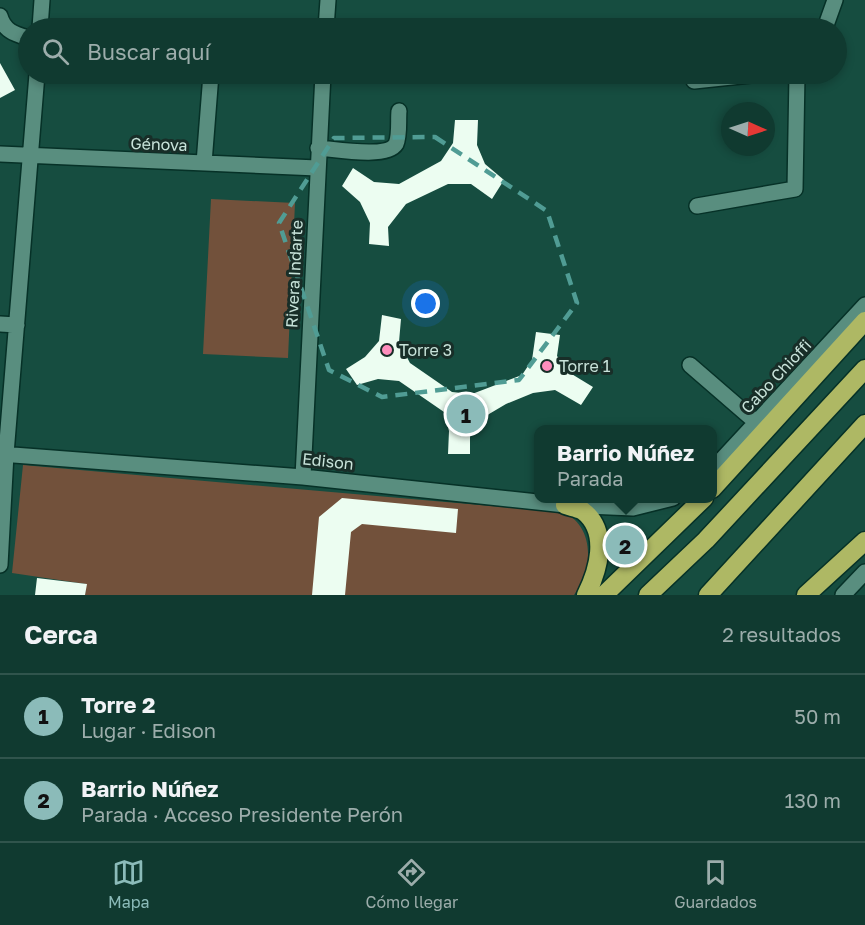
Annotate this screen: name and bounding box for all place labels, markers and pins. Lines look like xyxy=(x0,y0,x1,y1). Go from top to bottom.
place label: Torre 3 xyxy=(399,340,452,360)
marker: Torre 3 xyxy=(380,343,394,357)
place label: Torre 1 xyxy=(559,356,611,376)
marker: Torre 1 xyxy=(540,359,554,373)
pin: 1 xyxy=(446,392,486,436)
pin: 2 xyxy=(606,522,644,568)

